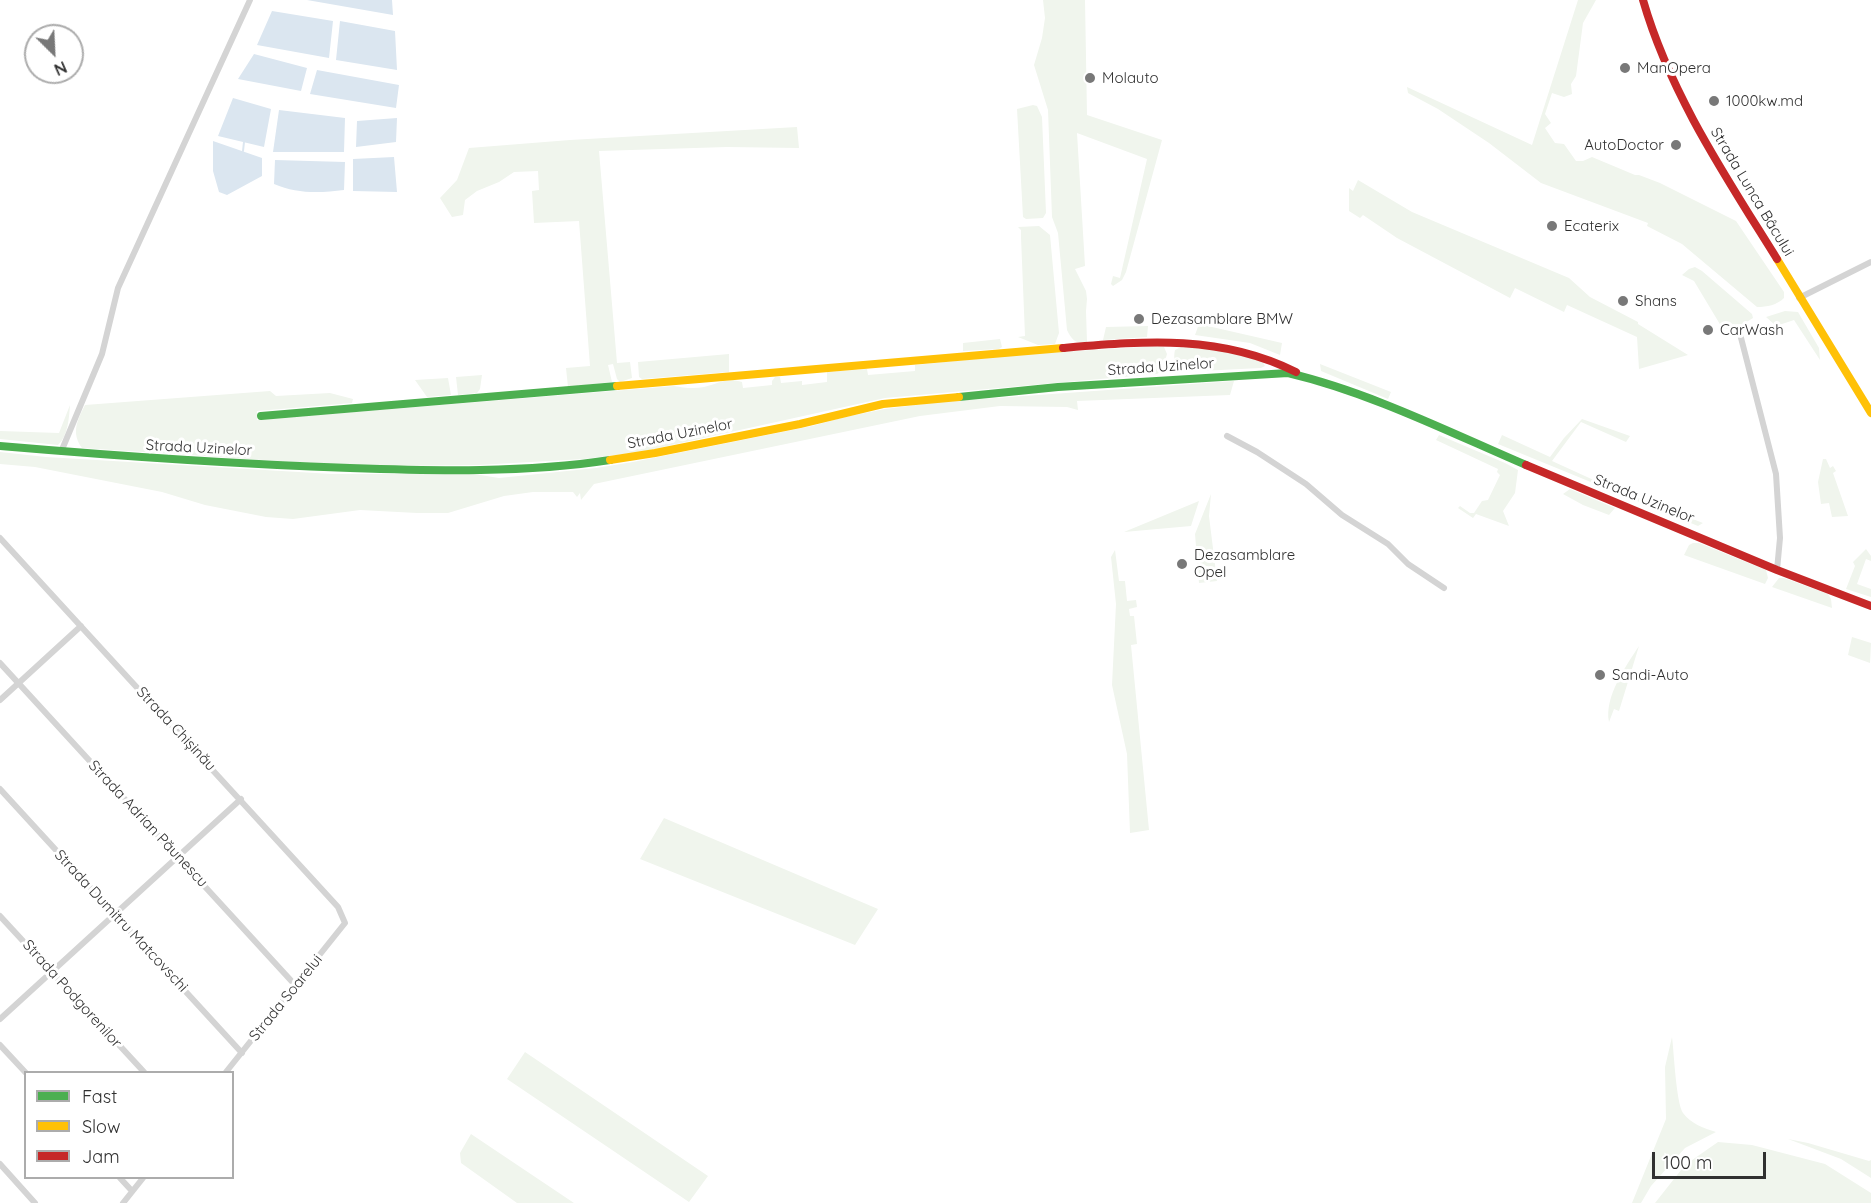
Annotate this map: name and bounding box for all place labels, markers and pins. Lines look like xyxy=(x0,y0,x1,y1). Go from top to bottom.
place label: ManOpera xyxy=(1637,59,1711,77)
marker: ManOpera xyxy=(1618,61,1632,75)
place label: Molauto xyxy=(1102,69,1158,87)
marker: Molauto xyxy=(1083,71,1097,85)
place label: 1000kw.md xyxy=(1726,92,1803,110)
marker: 1000kw.md xyxy=(1707,94,1721,108)
place label: AutoDoctor xyxy=(1584,136,1664,154)
marker: AutoDoctor xyxy=(1669,138,1683,152)
place label: Ecaterix xyxy=(1564,217,1619,235)
marker: Ecaterix xyxy=(1545,219,1559,233)
place label: Shans xyxy=(1635,292,1677,310)
marker: Shans xyxy=(1616,294,1630,308)
place label: Dezasamblare BMW xyxy=(1151,310,1293,328)
marker: Dezasamblare BMW xyxy=(1132,312,1146,326)
place label: CarWash xyxy=(1720,321,1784,339)
marker: CarWash xyxy=(1701,323,1715,337)
place label: Dezasamblare Opel xyxy=(1194,546,1295,581)
marker: Dezasamblare Opel xyxy=(1175,557,1189,571)
place label: Sandi-Auto xyxy=(1612,666,1688,684)
marker: Sandi-Auto xyxy=(1593,668,1607,682)

